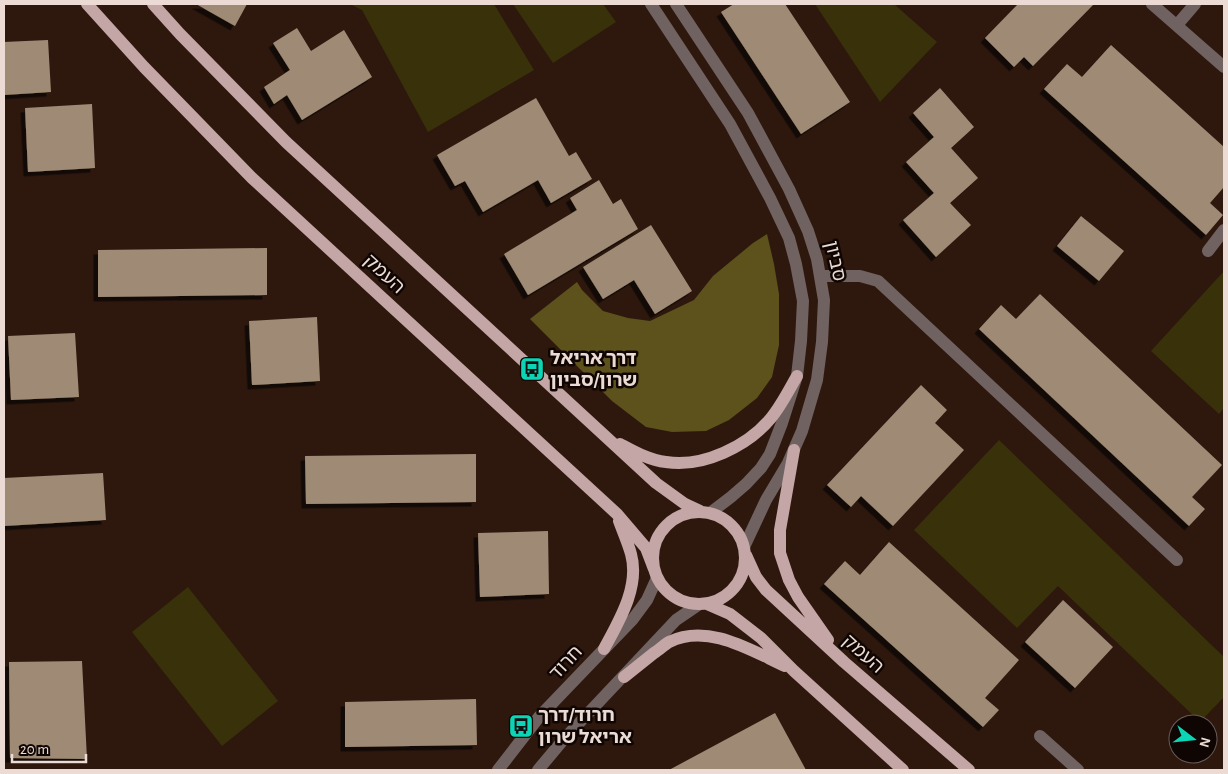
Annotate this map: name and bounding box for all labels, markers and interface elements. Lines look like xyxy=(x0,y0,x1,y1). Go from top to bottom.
street label: סביון xyxy=(821,239,849,283)
street label: העמק xyxy=(360,251,408,297)
place label: דרך אריאל שרון/סביון xyxy=(550,349,637,390)
bus stop icon: דרך אריאל שרון/סביון xyxy=(519,356,545,382)
street label: העמק xyxy=(839,631,887,677)
street label: חרוד xyxy=(546,642,586,684)
place label: חרוד/דרך אריאל שרון xyxy=(538,706,632,747)
bus stop icon: חרוד/דרך אריאל שרון xyxy=(508,713,534,739)
north arrow xyxy=(1168,714,1218,764)
scale bar xyxy=(12,732,86,764)
text: N xyxy=(1196,736,1213,749)
text: 20 m xyxy=(20,742,49,757)

